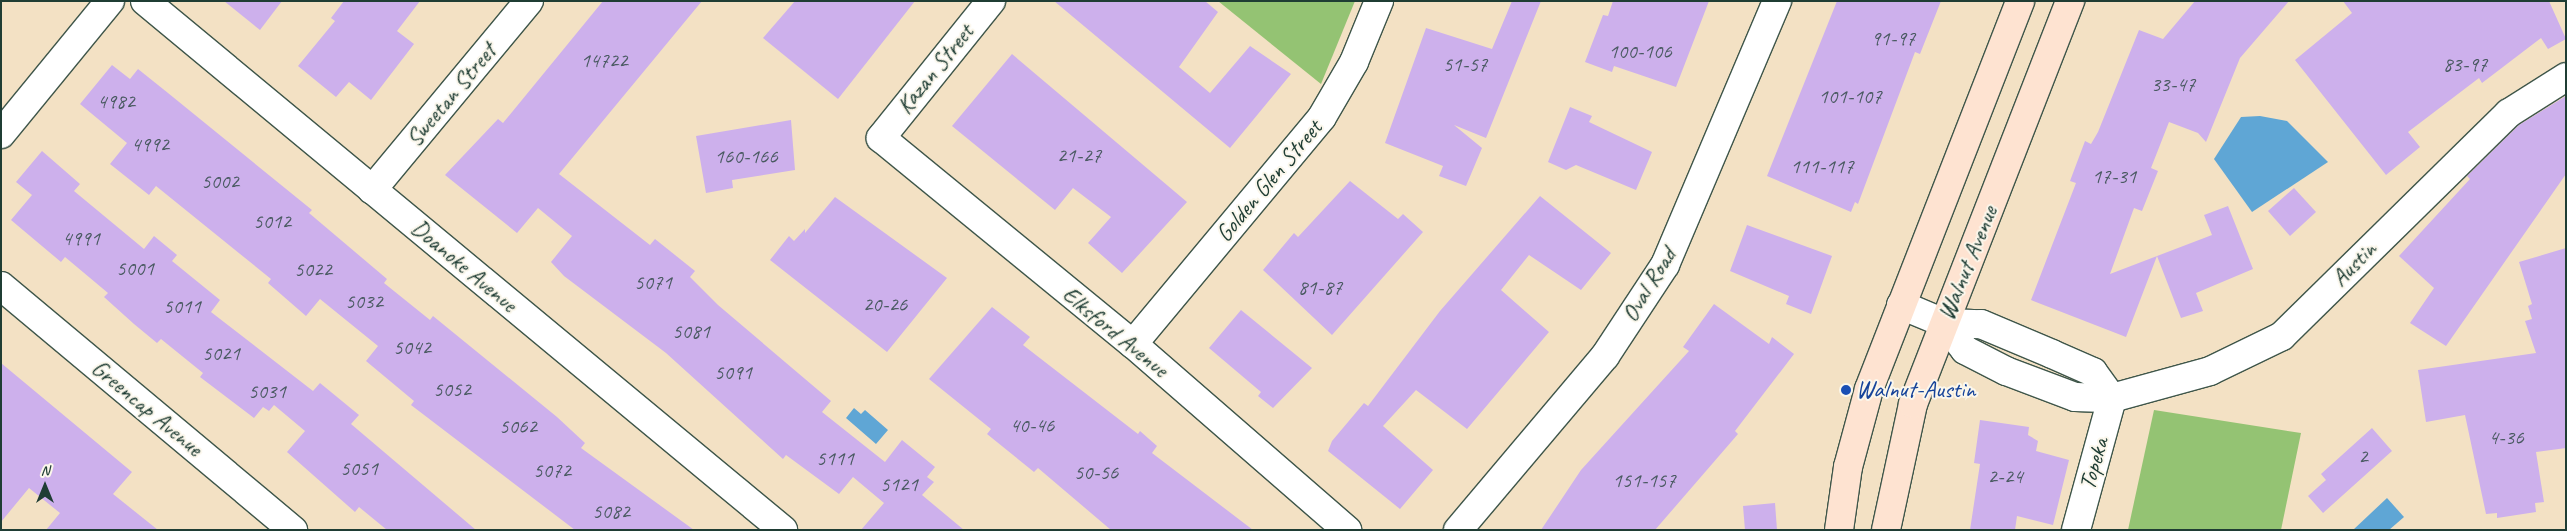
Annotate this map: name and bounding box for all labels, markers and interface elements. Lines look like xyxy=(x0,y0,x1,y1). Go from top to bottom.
street label: Kazan Street xyxy=(890,18,980,120)
house number: 91-97 xyxy=(1871,25,1915,51)
street label: Sweetan Street xyxy=(400,38,502,152)
house number: 100-106 xyxy=(1608,38,1672,64)
house number: 14722 xyxy=(580,47,628,73)
house number: 51-57 xyxy=(1443,51,1487,77)
house number: 83-97 xyxy=(2443,51,2487,77)
house number: 33-47 xyxy=(2151,71,2195,97)
house number: 101-107 xyxy=(1818,83,1882,109)
house number: 4982 xyxy=(97,88,135,114)
street label: Golden Glen Street xyxy=(1210,114,1328,248)
house number: 4992 xyxy=(131,131,169,157)
house number: 21-27 xyxy=(1057,142,1101,168)
house number: 160-166 xyxy=(714,143,778,169)
house number: 111-117 xyxy=(1790,153,1854,179)
house number: 17-31 xyxy=(2092,163,2136,189)
house number: 5002 xyxy=(201,168,239,194)
street label: Walnut Avenue xyxy=(1932,202,2004,324)
house number: 5012 xyxy=(253,208,291,234)
street label: Doanoke Avenue xyxy=(405,214,523,318)
house number: 4991 xyxy=(62,225,100,251)
street label: Austin xyxy=(2325,235,2383,293)
street label: Oval Road xyxy=(1616,243,1682,327)
house number: 5001 xyxy=(116,255,154,281)
house number: 5022 xyxy=(294,256,332,282)
house number: 5071 xyxy=(634,269,672,295)
house number: 81-87 xyxy=(1298,274,1342,300)
street label: Elksford Avenue xyxy=(1056,280,1174,384)
house number: 5032 xyxy=(345,288,383,314)
house number: 20-26 xyxy=(863,291,907,317)
house number: 5011 xyxy=(163,293,201,319)
house number: 5081 xyxy=(672,318,710,344)
house number: 5042 xyxy=(393,334,431,360)
house number: 5021 xyxy=(202,340,240,366)
street label: Greencap Avenue xyxy=(86,353,208,463)
house number: 5091 xyxy=(714,359,752,385)
house number: 5052 xyxy=(433,376,471,402)
place label: Walnut-Austin xyxy=(1856,376,1975,404)
house number: 5031 xyxy=(248,378,286,404)
marker: Walnut-Austin xyxy=(1840,384,1852,396)
house number: 40-46 xyxy=(1010,412,1054,438)
house number: 5062 xyxy=(499,413,537,439)
house number: 4-36 xyxy=(2488,424,2524,450)
street label: Topeka xyxy=(2073,435,2115,493)
house number: 2 xyxy=(2358,443,2368,469)
house number: 5111 xyxy=(816,445,854,471)
house number: 5051 xyxy=(340,455,378,481)
house number: 5072 xyxy=(533,457,571,483)
house number: 50-56 xyxy=(1074,459,1118,485)
north arrow xyxy=(20,461,70,511)
text: N xyxy=(41,462,49,479)
house number: 2-24 xyxy=(1987,463,2023,489)
house number: 151-157 xyxy=(1612,467,1676,493)
house number: 5121 xyxy=(880,471,918,497)
house number: 5082 xyxy=(592,498,630,524)

